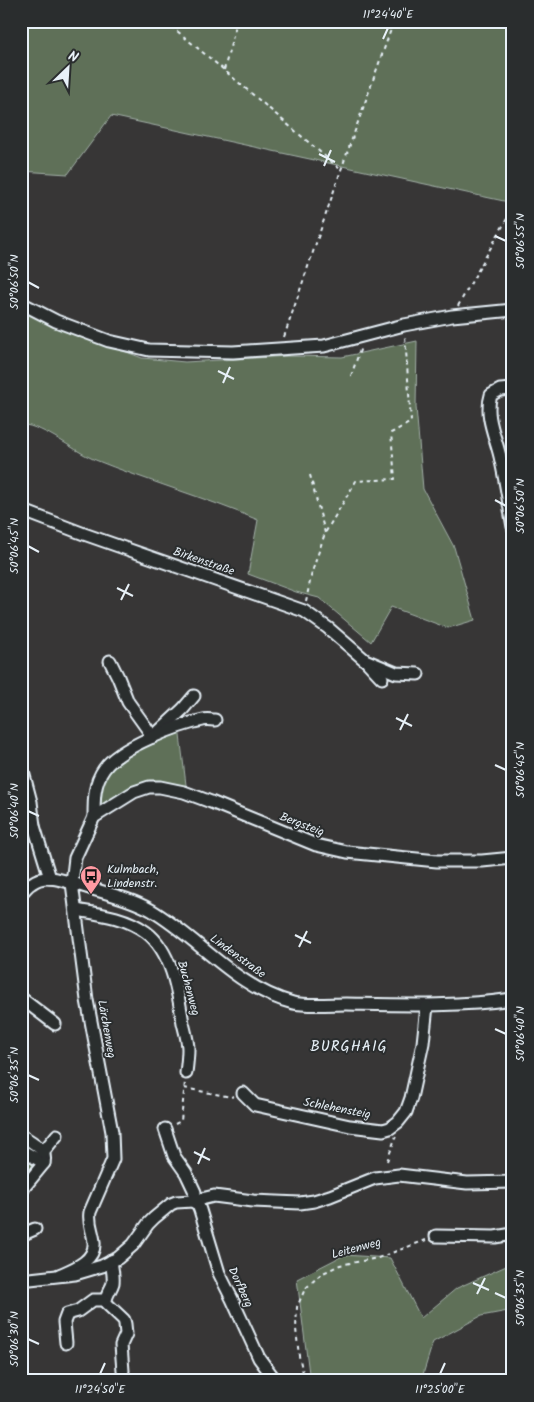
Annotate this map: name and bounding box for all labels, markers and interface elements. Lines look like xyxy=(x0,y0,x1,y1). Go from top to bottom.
text: 11°24'40"E xyxy=(363,5,414,24)
north arrow xyxy=(42,42,92,92)
text: N xyxy=(64,45,82,69)
text: 50°06'55"N xyxy=(511,213,530,269)
text: 50°06'50"N xyxy=(5,254,24,310)
text: 50°06'50"N xyxy=(511,478,530,534)
text: 50°06'45"N xyxy=(5,518,24,574)
street label: Birkenstraße xyxy=(171,542,238,581)
text: 50°06'45"N xyxy=(511,742,530,798)
text: 50°06'40"N xyxy=(5,783,24,839)
street label: Bergsteig xyxy=(277,807,327,842)
place label: Kulmbach, Lindenstr. xyxy=(107,860,159,893)
bus stop icon: Kulmbach, Lindenstr. xyxy=(79,864,103,895)
street label: Lindenstraße xyxy=(206,930,270,984)
street label: Buchenweg xyxy=(172,959,205,1018)
street label: Lärchenweg xyxy=(92,998,121,1060)
text: 50°06'40"N xyxy=(511,1006,530,1062)
district label: BURGHAIG xyxy=(310,1035,388,1059)
text: 50°06'35"N xyxy=(5,1047,24,1103)
street label: Schlehensteig xyxy=(302,1093,373,1124)
street label: Leitenweg xyxy=(329,1233,383,1264)
street label: Dorfberg xyxy=(223,1264,258,1311)
text: 50°06'35"N xyxy=(511,1270,530,1326)
text: 50°06'30"N xyxy=(5,1311,24,1367)
text: 11°24'50"E xyxy=(75,1380,126,1399)
text: 11°25'00"E xyxy=(415,1380,466,1399)

